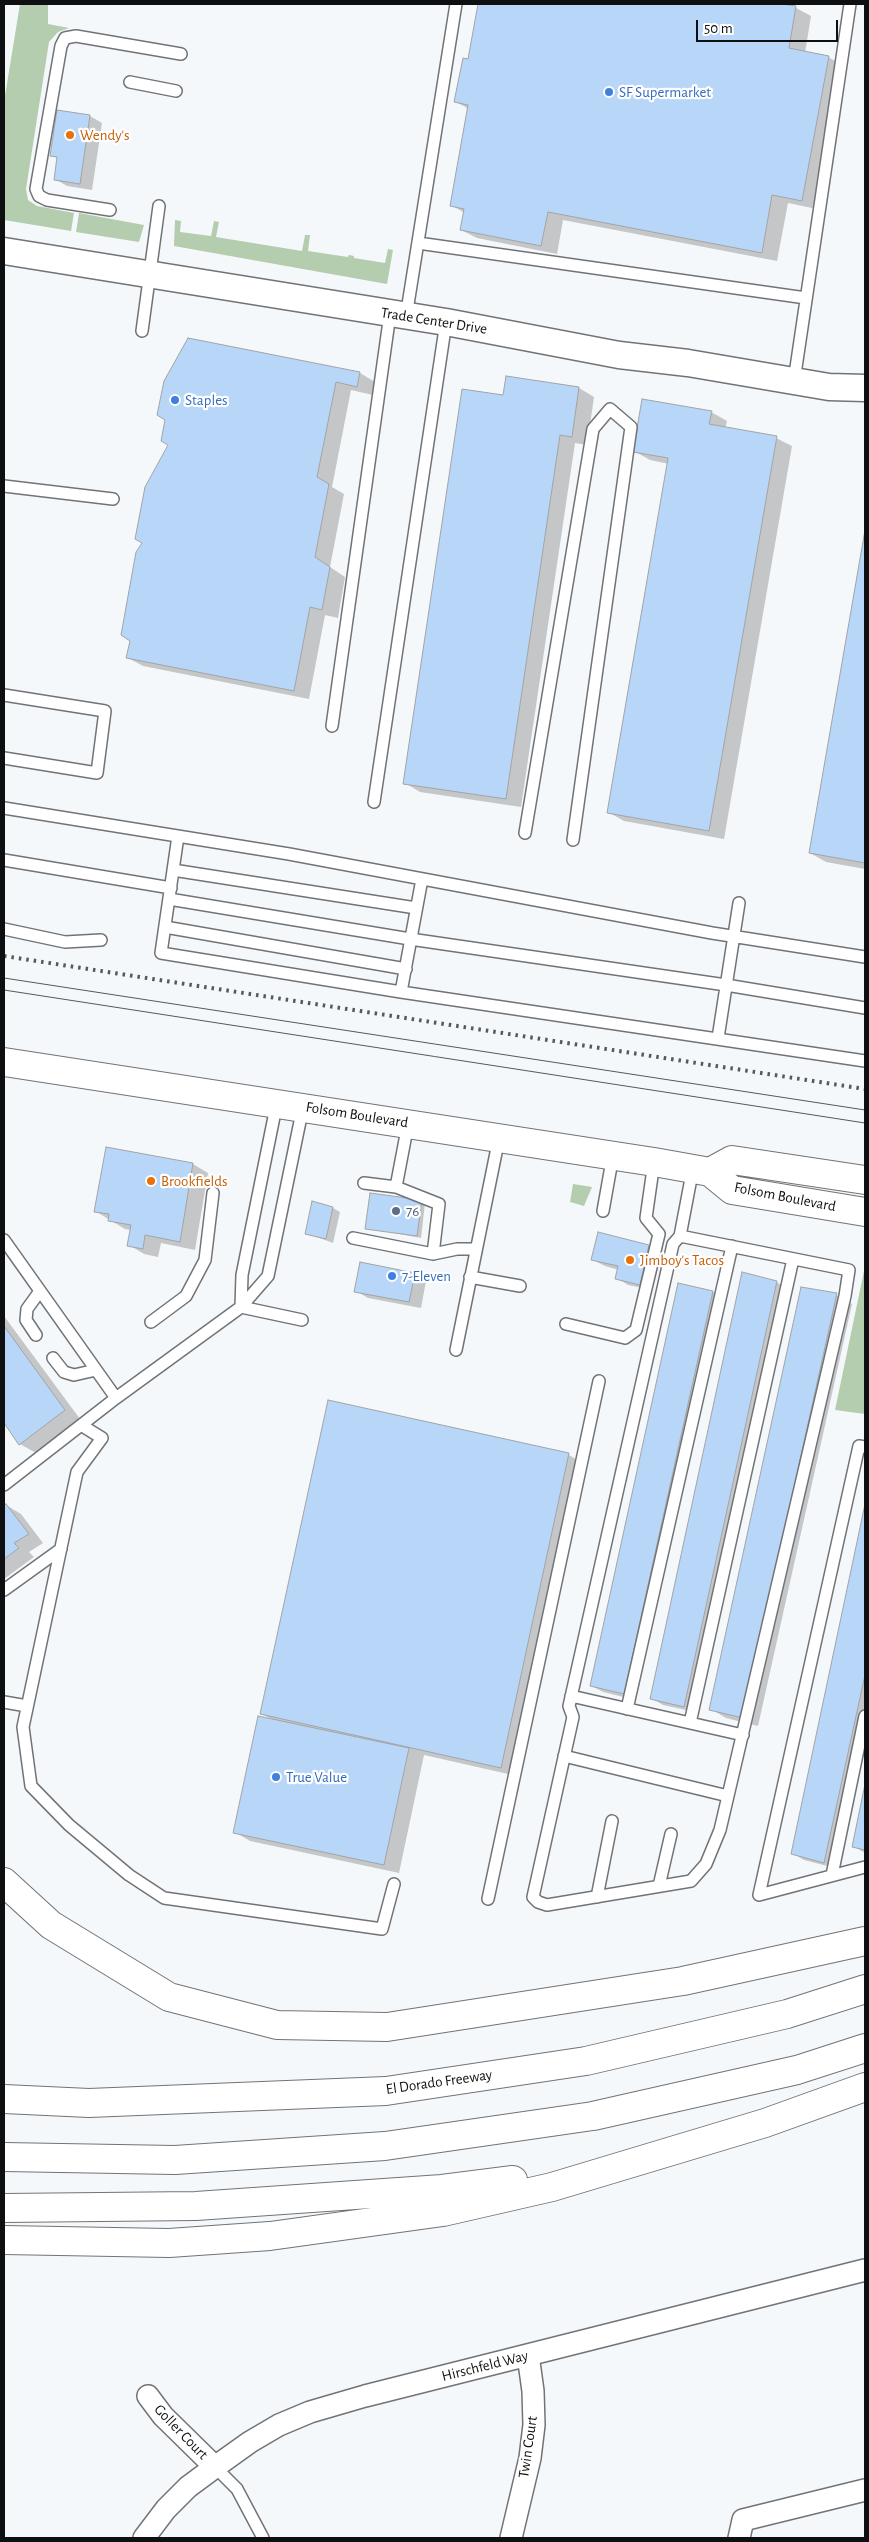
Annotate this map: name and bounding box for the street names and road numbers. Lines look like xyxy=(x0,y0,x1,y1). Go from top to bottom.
street label: Trade Center Drive xyxy=(380,304,488,338)
street label: Folsom Boulevard xyxy=(305,1098,409,1132)
street label: Folsom Boulevard xyxy=(733,1178,837,1216)
street label: El Dorado Freeway xyxy=(385,2066,493,2098)
street label: Hirschfeld Way xyxy=(440,2347,530,2385)
street label: Goller Court xyxy=(150,2401,212,2463)
street label: Twin Court xyxy=(515,2415,541,2479)

